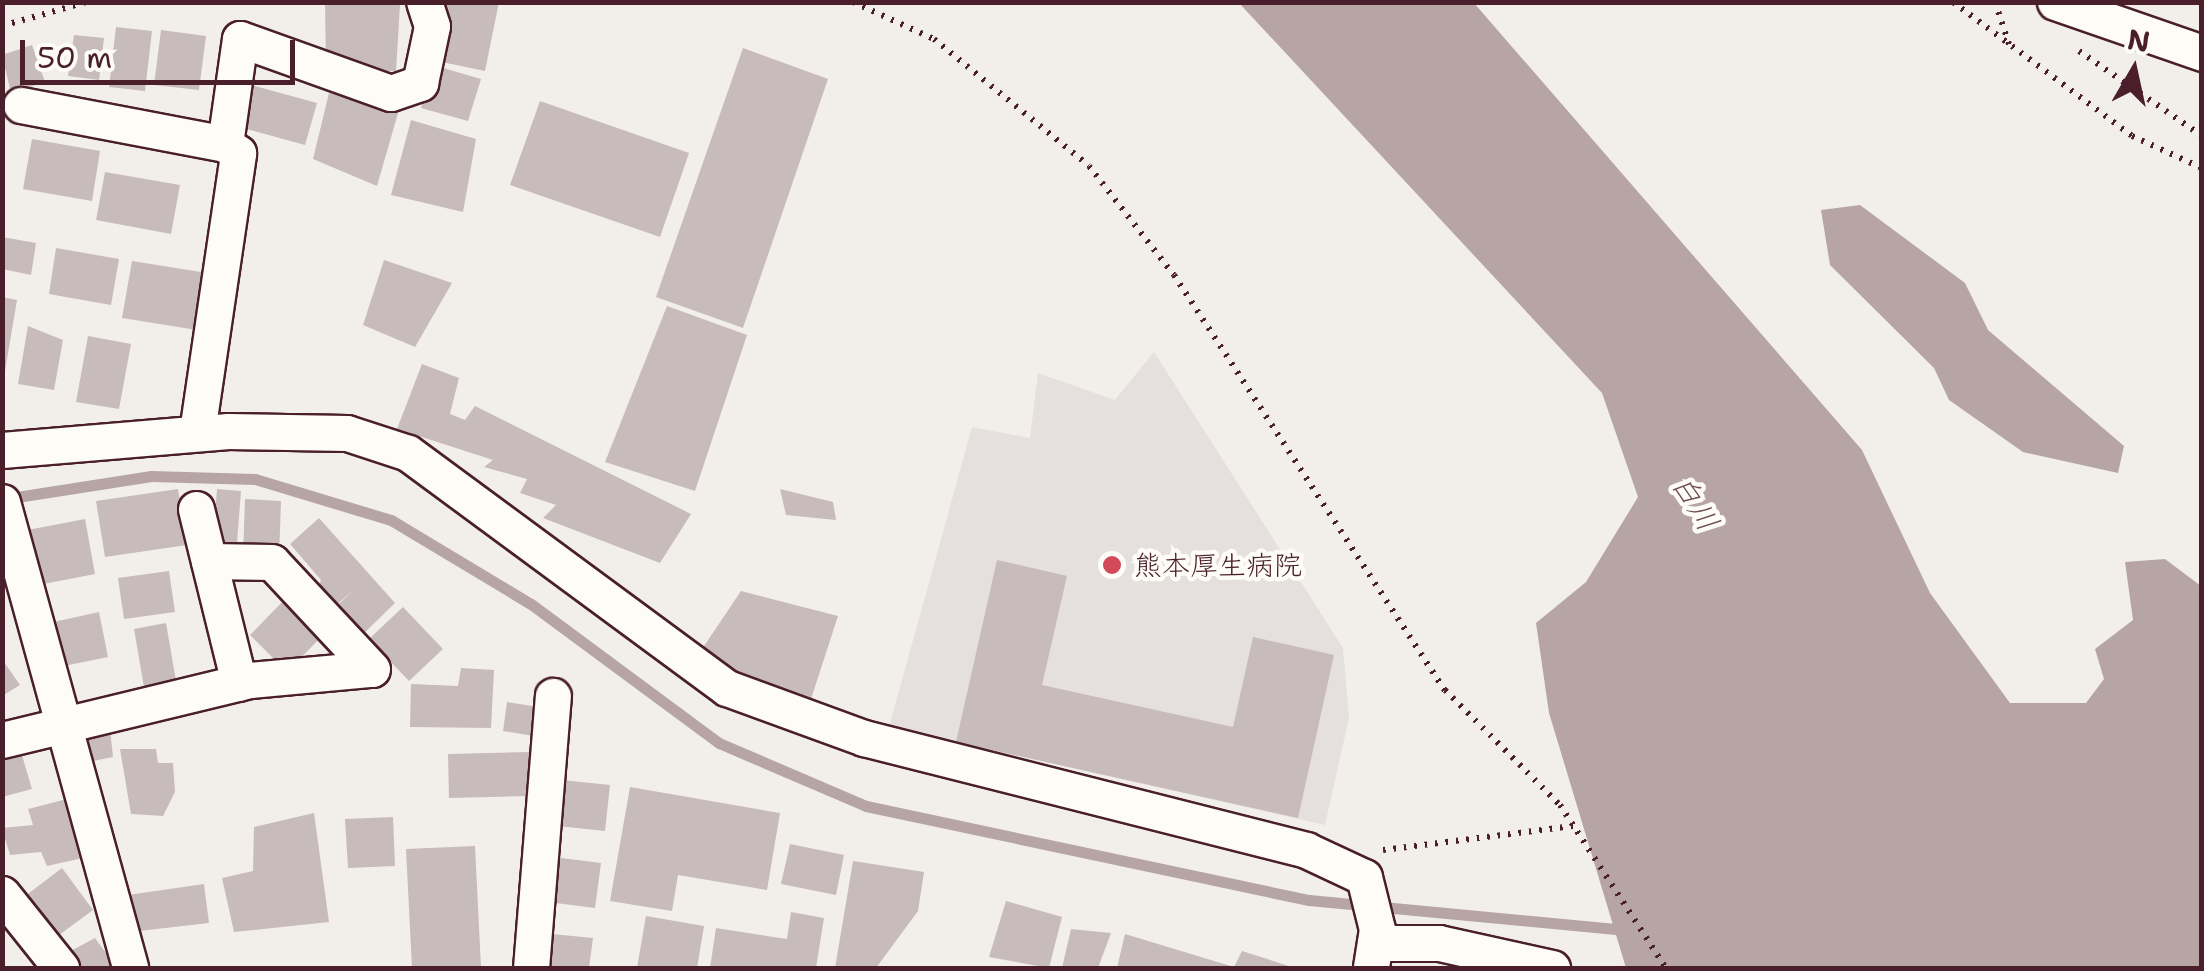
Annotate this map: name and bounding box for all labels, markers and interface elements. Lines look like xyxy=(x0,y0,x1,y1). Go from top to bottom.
scale bar xyxy=(25,20,300,82)
north arrow xyxy=(2084,20,2184,120)
text: N xyxy=(2125,20,2153,61)
text: 50 m xyxy=(37,37,112,78)
water label: 白川 xyxy=(1664,468,1726,538)
place label: 熊本厚生病院 xyxy=(1134,548,1302,582)
marker: 熊本厚生病院 xyxy=(1099,552,1125,578)

